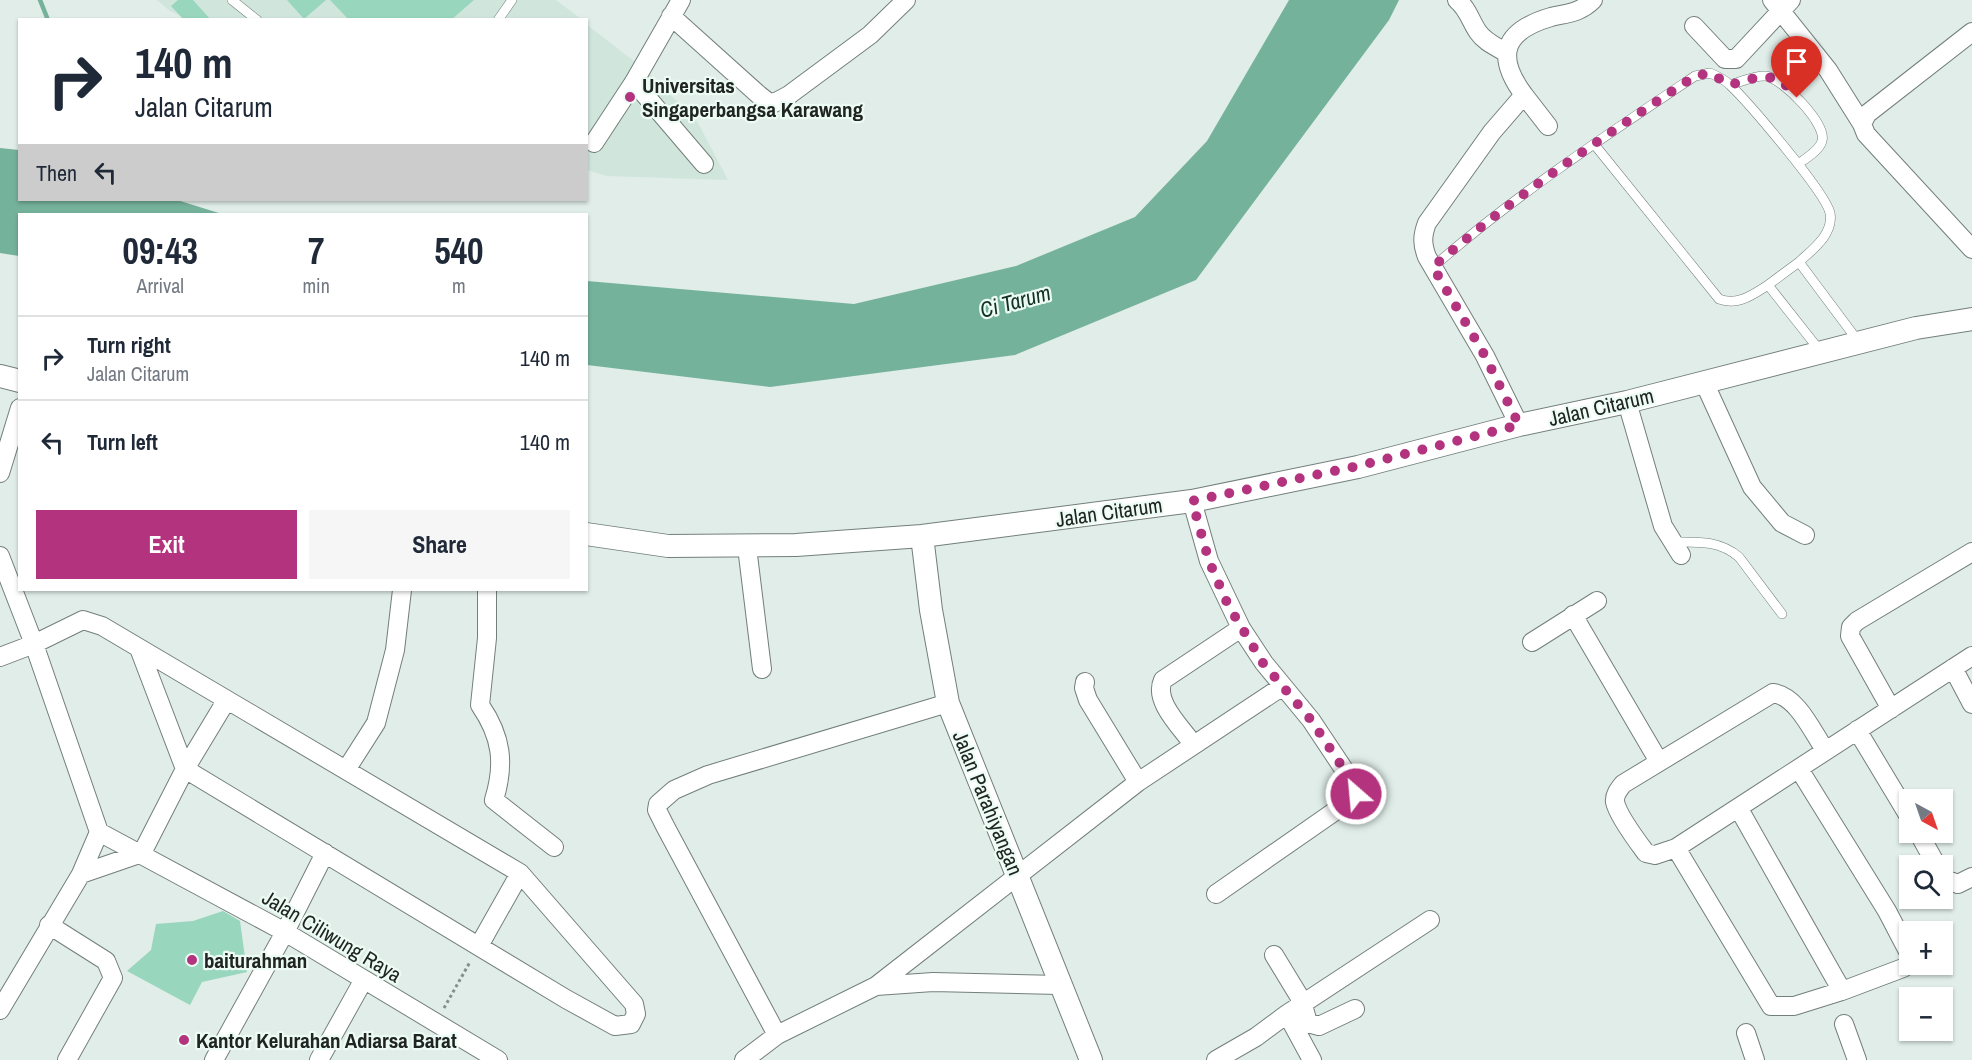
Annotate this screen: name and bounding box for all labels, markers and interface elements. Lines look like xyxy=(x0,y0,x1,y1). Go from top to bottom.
text: 140 m xyxy=(135,35,233,91)
pin xyxy=(1771,36,1822,98)
icon: right xyxy=(36,42,114,120)
icon: arrive xyxy=(1780,45,1813,78)
place label: Universitas Singaperbangsa Karawang xyxy=(642,71,864,124)
text: Jalan Citarum xyxy=(135,89,273,125)
marker: Universitas Singaperbangsa Karawang xyxy=(623,90,637,104)
icon: left xyxy=(89,156,122,189)
text: Then xyxy=(36,158,77,188)
text: 09:43 xyxy=(122,227,198,275)
text: 7 xyxy=(308,227,324,275)
text: 540 xyxy=(434,227,484,275)
text: Arrival xyxy=(137,272,184,299)
text: min xyxy=(302,272,330,299)
text: m xyxy=(452,272,466,299)
water label: Ci Tarum xyxy=(976,277,1054,325)
text: Turn right xyxy=(87,330,171,360)
icon: right xyxy=(36,342,69,375)
text: 140 m xyxy=(520,343,570,373)
text: Jalan Citarum xyxy=(87,360,189,387)
street label: Jalan Citarum xyxy=(1546,381,1656,433)
icon: left xyxy=(36,426,69,459)
text: Turn left xyxy=(87,427,158,457)
text: 140 m xyxy=(520,427,570,457)
street label: Jalan Citarum xyxy=(1054,490,1164,534)
button: Exit xyxy=(36,510,297,579)
button: Share xyxy=(309,510,570,579)
street label: Jalan Parahiyangan xyxy=(946,727,1030,879)
position arrow xyxy=(1324,762,1388,826)
north arrow xyxy=(1899,789,1953,843)
map controls xyxy=(1899,789,1953,1041)
button: search xyxy=(1899,855,1953,909)
street label: Jalan Ciliwung Raya xyxy=(257,883,408,989)
button: + xyxy=(1899,921,1953,975)
place label: baiturahman xyxy=(204,946,307,975)
marker: baiturahman xyxy=(185,953,199,967)
button: − xyxy=(1899,987,1953,1041)
place label: Kantor Kelurahan Adiarsa Barat xyxy=(196,1026,457,1055)
marker: Kantor Kelurahan Adiarsa Barat xyxy=(177,1033,191,1047)

